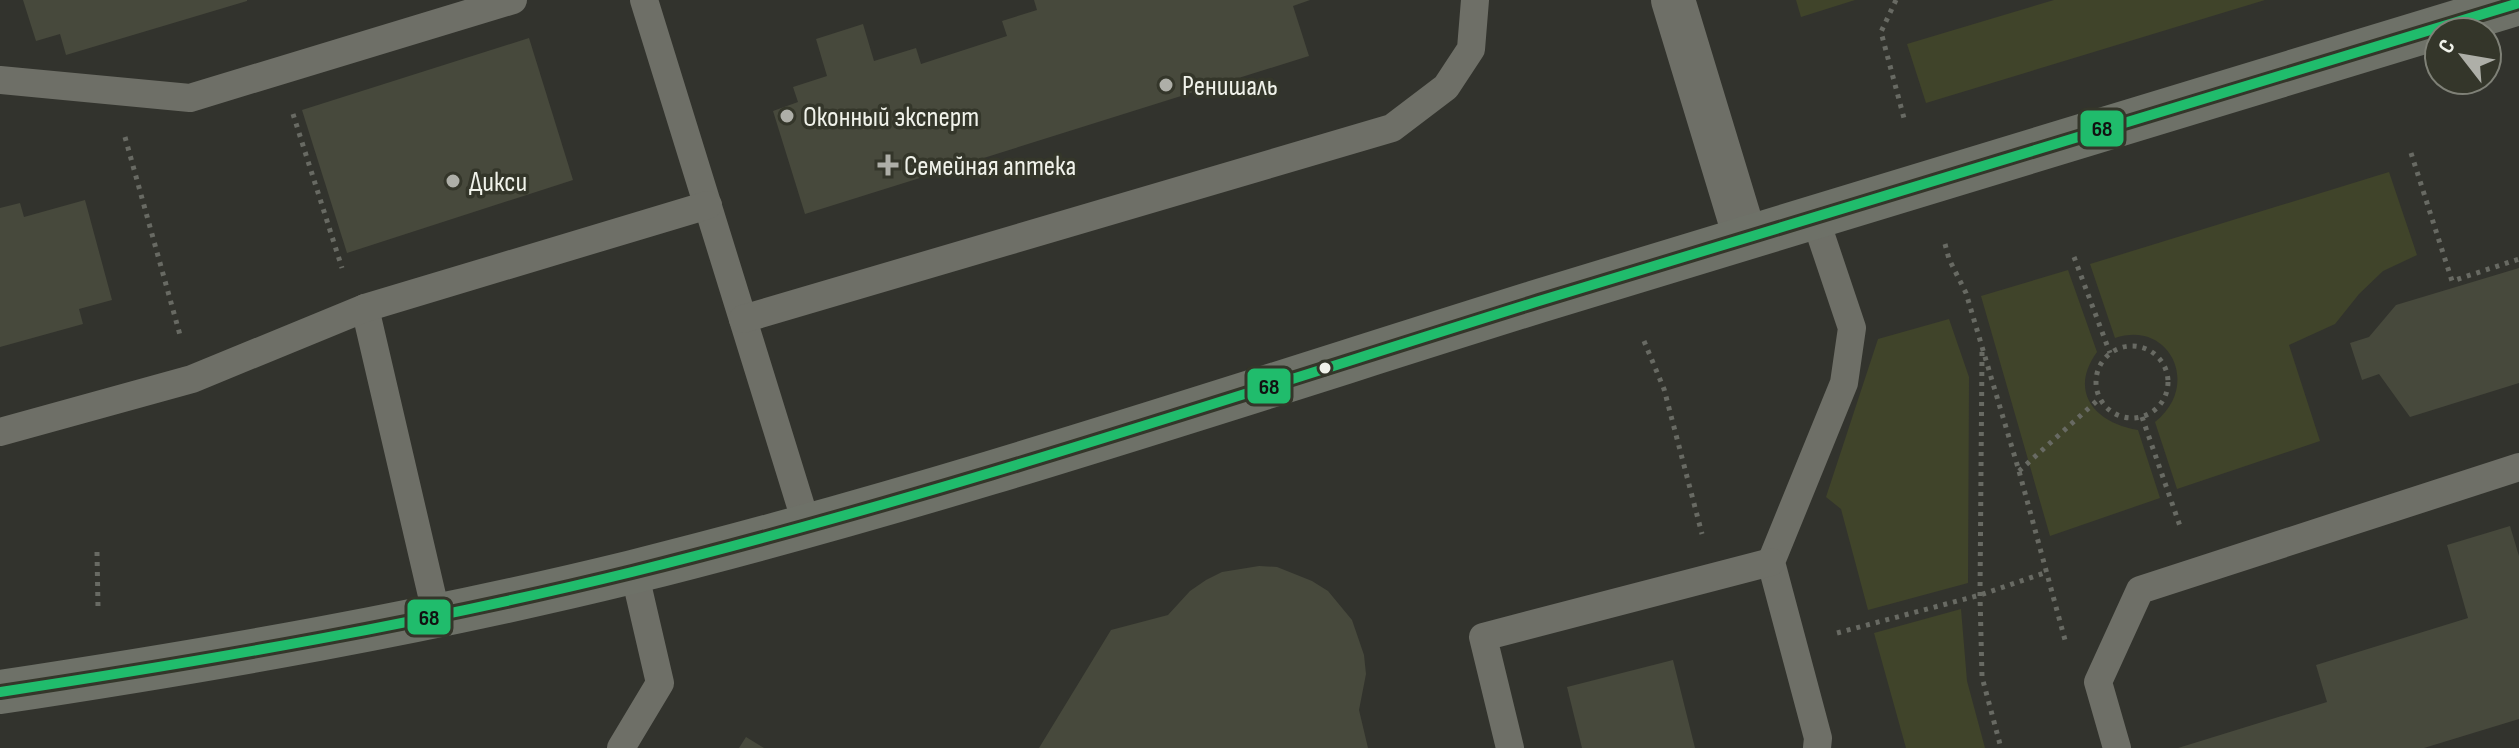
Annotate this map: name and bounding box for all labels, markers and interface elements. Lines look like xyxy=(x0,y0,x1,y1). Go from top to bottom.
north arrow xyxy=(2423,16,2503,96)
text: С xyxy=(2433,35,2462,58)
place label: Ренишаль xyxy=(1182,70,1278,103)
marker: Ренишаль xyxy=(1157,76,1175,94)
place label: Оконный эксперт xyxy=(803,101,979,134)
marker: Оконный эксперт xyxy=(778,107,796,125)
line badge: 68 xyxy=(2079,109,2125,148)
text: 68 xyxy=(2092,116,2112,143)
place label: Семейная аптека xyxy=(904,150,1076,183)
marker: Семейная аптека xyxy=(879,156,897,174)
place label: Дикси xyxy=(469,166,527,199)
marker: Дикси xyxy=(444,172,462,190)
unlabelled marker xyxy=(1317,360,1333,376)
line badge: 68 xyxy=(1246,367,1292,405)
text: 68 xyxy=(1259,374,1279,401)
line badge: 68 xyxy=(406,598,452,636)
text: 68 xyxy=(419,605,439,632)

